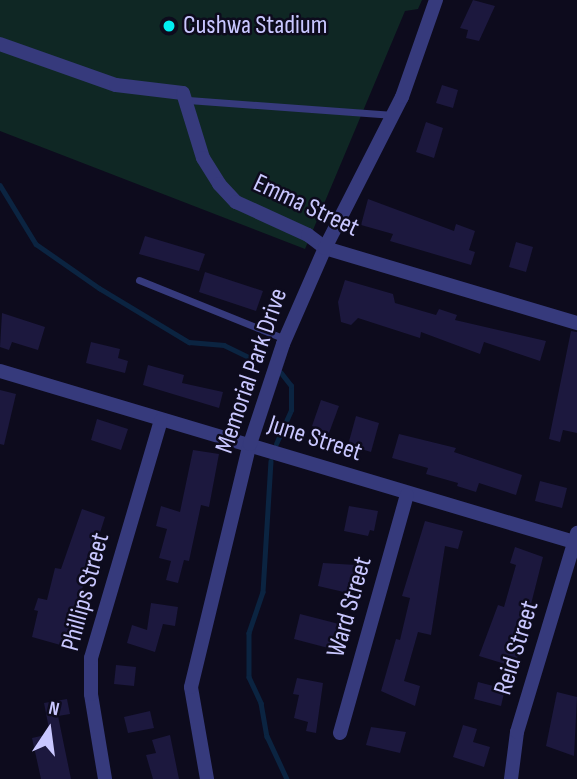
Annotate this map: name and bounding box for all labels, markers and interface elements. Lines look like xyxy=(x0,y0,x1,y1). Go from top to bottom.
place label: Cushwa Stadium xyxy=(183,10,327,42)
marker: Cushwa Stadium xyxy=(161,18,177,34)
street label: Emma Street xyxy=(248,168,364,244)
street label: Memorial Park Drive xyxy=(209,285,295,457)
street label: June Street xyxy=(264,409,366,469)
street label: Phillips Street xyxy=(55,529,117,655)
street label: Ward Street xyxy=(321,553,379,661)
street label: Reid Street xyxy=(488,597,546,699)
north arrow xyxy=(14,695,84,765)
text: N xyxy=(46,697,61,721)

